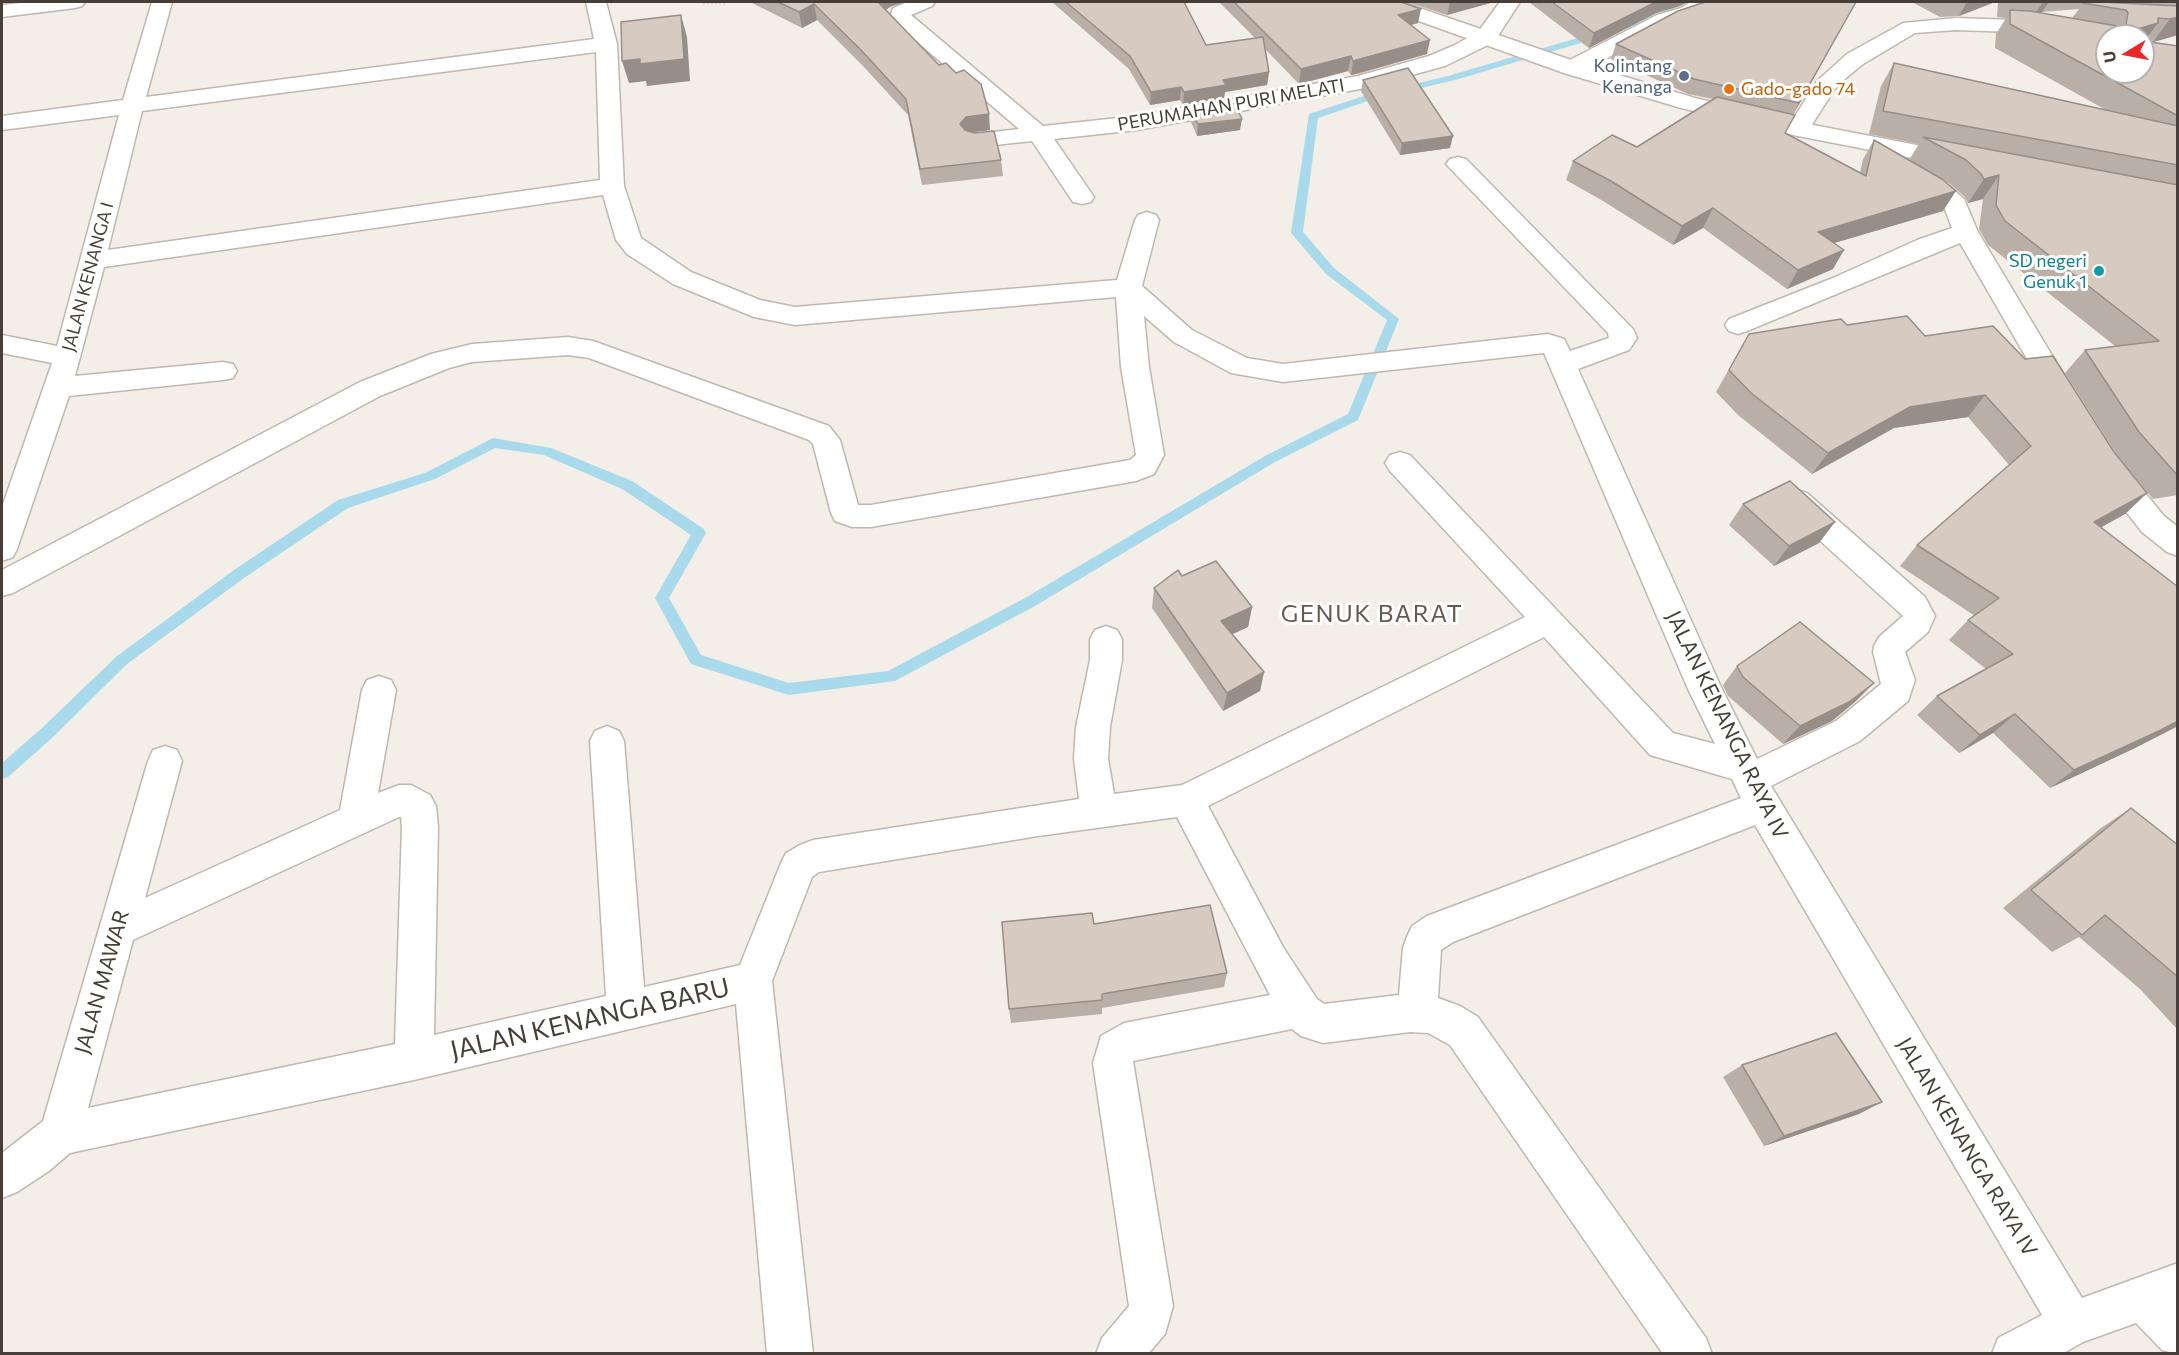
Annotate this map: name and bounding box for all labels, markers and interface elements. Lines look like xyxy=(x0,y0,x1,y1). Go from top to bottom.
north arrow xyxy=(2095,24,2155,84)
text: U xyxy=(2098,49,2119,64)
place label: Kolintang Kenanga xyxy=(1593,55,1672,98)
marker: Kolintang Kenanga xyxy=(1677,69,1691,83)
street label: PERUMAHAN PURI MELATI xyxy=(1116,74,1346,136)
place label: Gado-gado 74 xyxy=(1741,78,1855,100)
marker: Gado-gado 74 xyxy=(1722,82,1736,96)
street label: JALAN KENANGA I xyxy=(58,200,118,354)
place label: SD negeri Genuk 1 xyxy=(2009,250,2087,292)
marker: SD negeri Genuk 1 xyxy=(2092,264,2106,278)
district label: GENUK BARAT xyxy=(1281,600,1463,628)
street label: JALAN KENANGA RAYA IV xyxy=(1661,607,1793,843)
street label: JALAN MAWAR xyxy=(69,907,135,1057)
street label: JALAN KENANGA BARU xyxy=(447,972,733,1066)
street label: JALAN KENANGA RAYA IV xyxy=(1892,1033,2042,1261)

